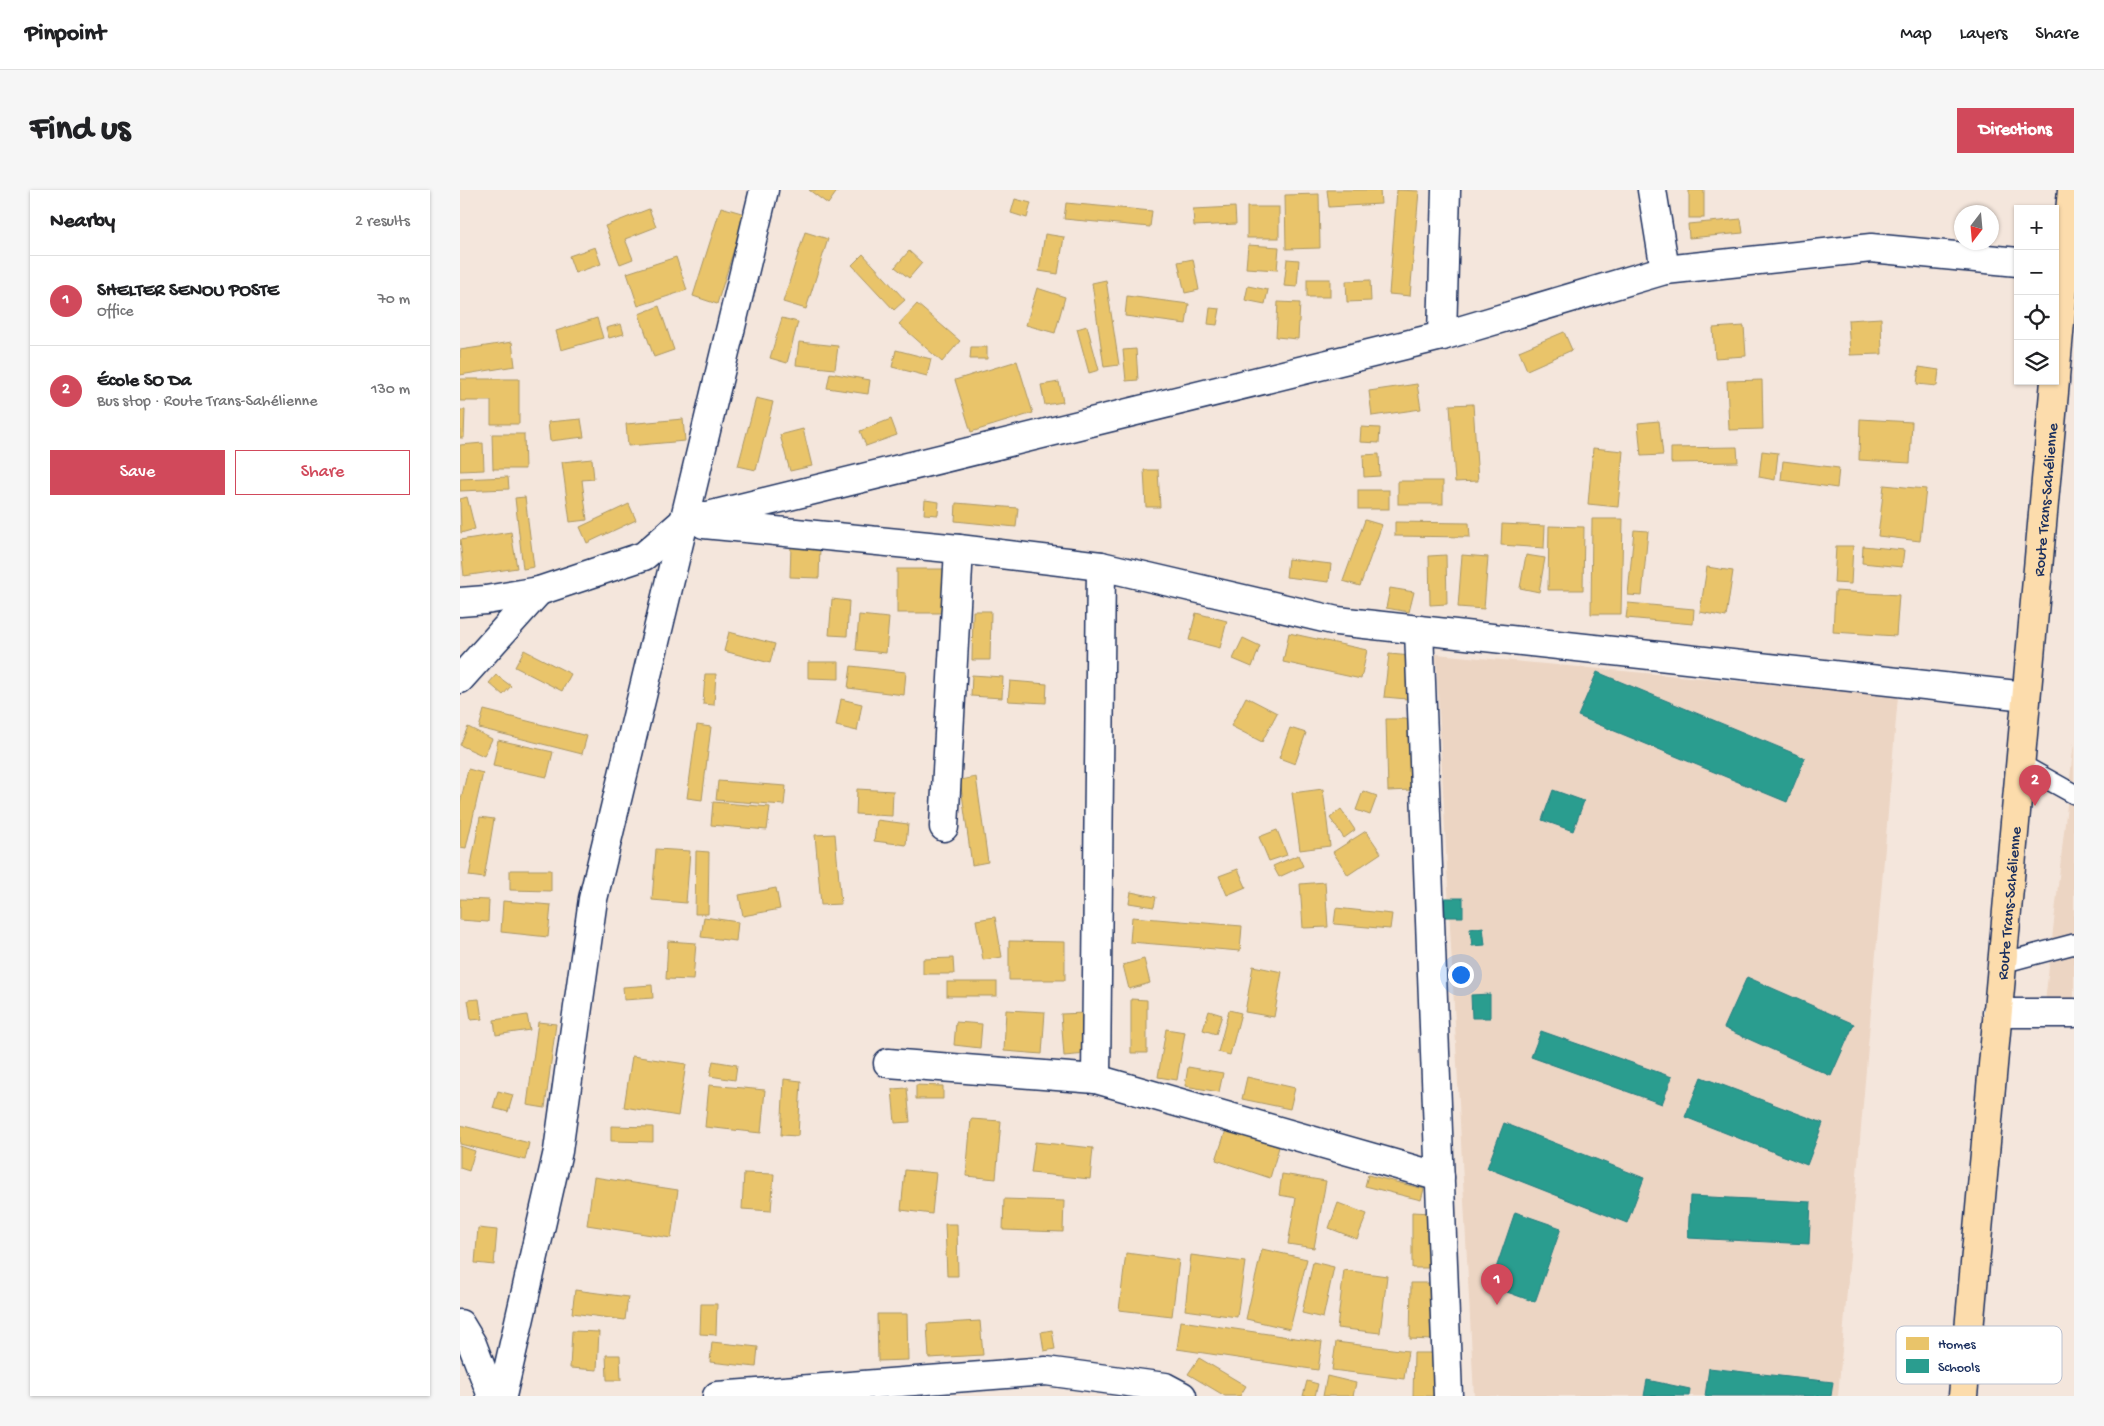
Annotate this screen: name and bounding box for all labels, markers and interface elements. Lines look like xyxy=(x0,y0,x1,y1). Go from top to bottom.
text: Pinpoint xyxy=(25,20,106,49)
text: Map xyxy=(1900,24,1932,45)
text: Layers xyxy=(1960,24,2007,45)
text: Share xyxy=(2035,24,2079,45)
button: Directions xyxy=(1957,108,2074,153)
text: Find us xyxy=(30,110,130,151)
north arrow xyxy=(1954,205,1999,250)
map controls xyxy=(2014,205,2059,385)
button: + xyxy=(2014,205,2059,250)
text: Nearby xyxy=(50,210,115,235)
text: 2 results xyxy=(355,213,410,232)
button: − xyxy=(2014,250,2059,295)
text: SHELTER SENOU POSTE xyxy=(97,280,279,303)
text: 1 xyxy=(63,291,69,310)
text: 70 m xyxy=(377,291,410,310)
button: locate xyxy=(2014,295,2059,340)
text: Office xyxy=(97,303,134,322)
button: layers xyxy=(2014,340,2059,385)
text: École SO Da xyxy=(97,370,191,393)
text: 2 xyxy=(62,381,70,400)
text: 130 m xyxy=(371,381,410,400)
text: Bus stop · Route Trans-Sahélienne xyxy=(97,393,317,412)
street label: Route Trans-Sahélienne xyxy=(2031,422,2064,578)
button: Save xyxy=(50,450,225,495)
button: Share xyxy=(235,450,410,495)
pin: 2 xyxy=(2019,765,2051,806)
street label: Route Trans-Sahélienne xyxy=(1995,825,2028,981)
your location xyxy=(1448,962,1474,988)
pin: 1 xyxy=(1481,1264,1513,1305)
legend xyxy=(1896,1326,2062,1384)
text: Homes xyxy=(1938,1337,1976,1354)
text: Schools xyxy=(1938,1360,1980,1377)

